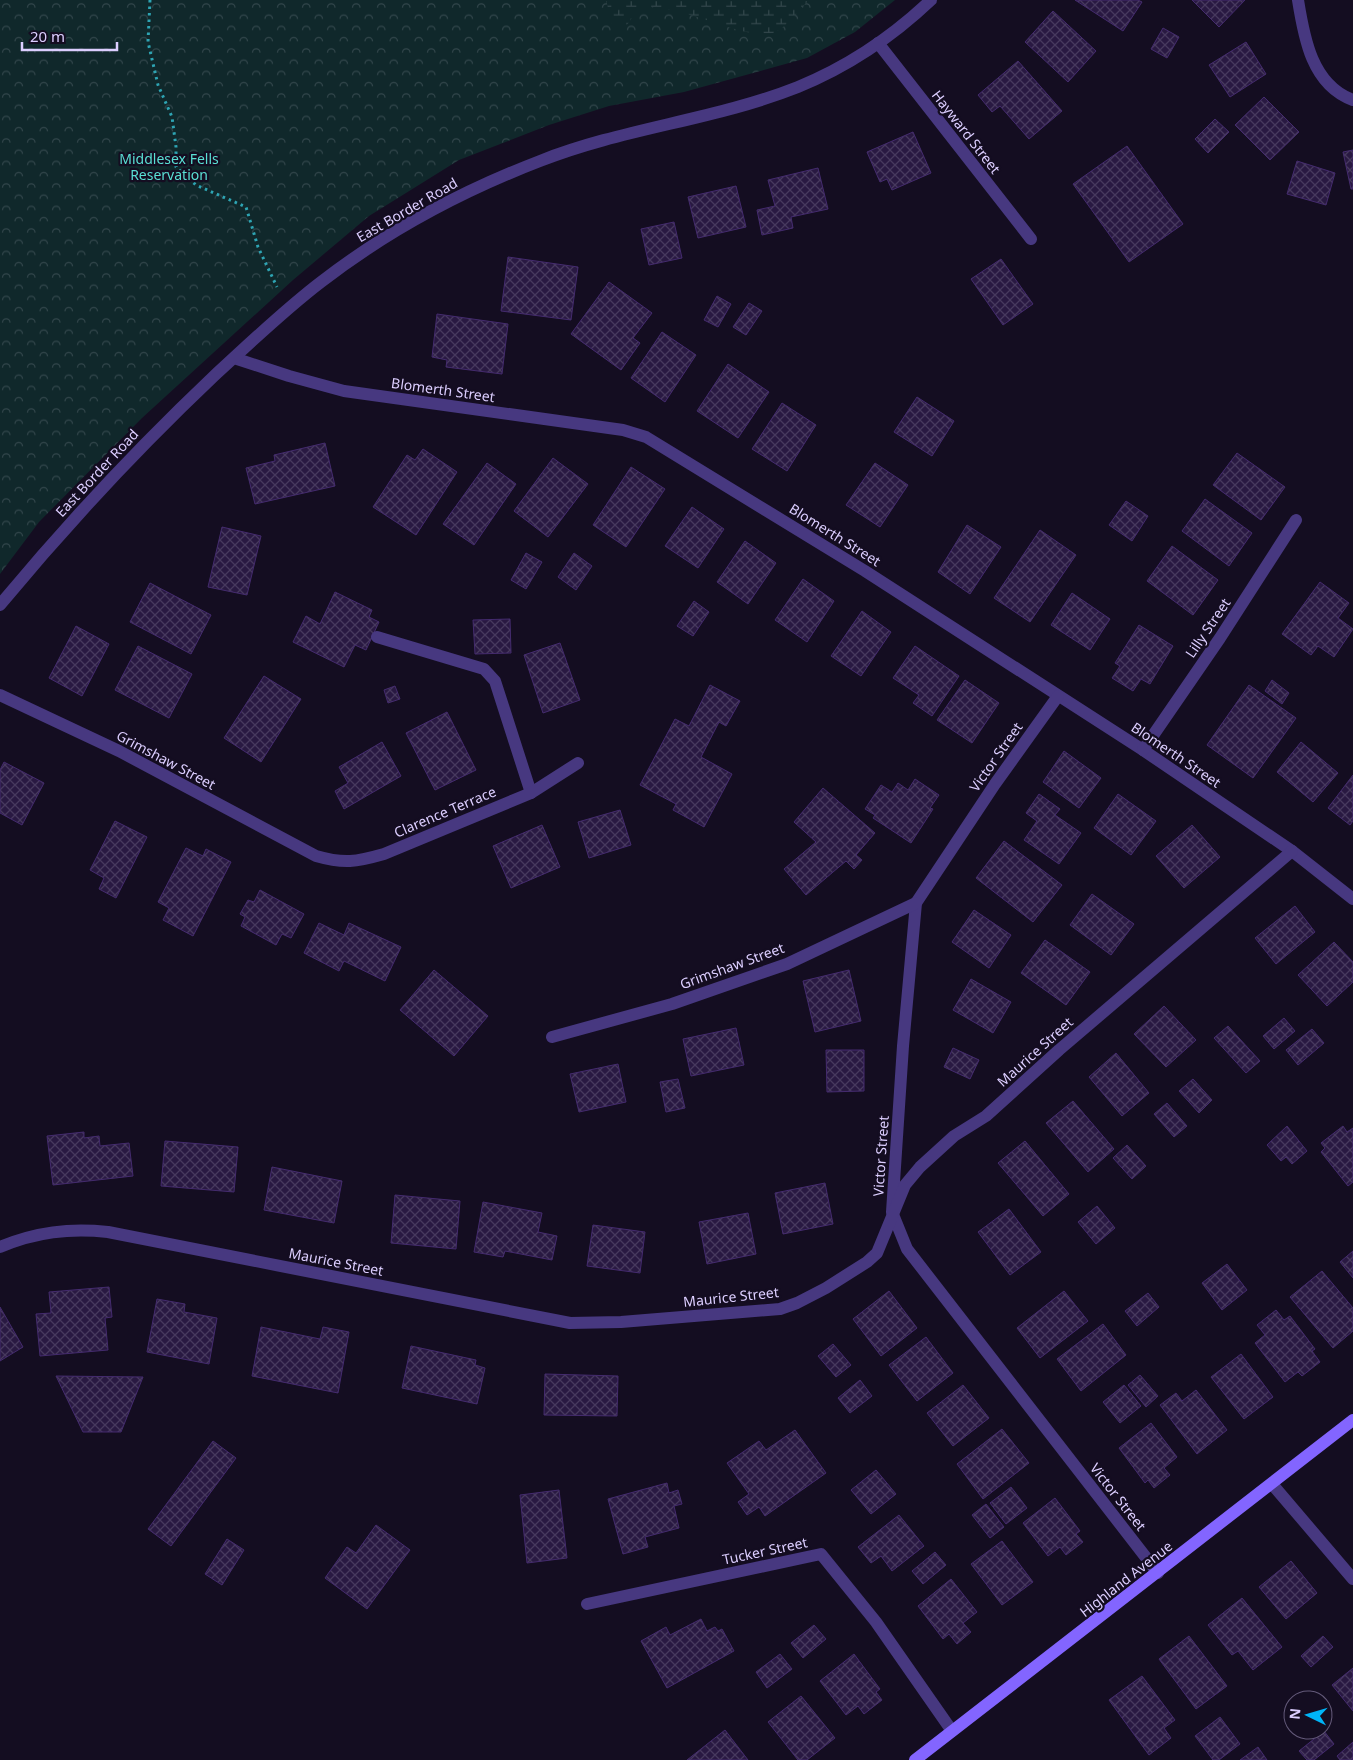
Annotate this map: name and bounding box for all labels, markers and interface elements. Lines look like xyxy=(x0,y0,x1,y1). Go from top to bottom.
scale bar xyxy=(22,20,118,52)
text: 20 m xyxy=(30,26,65,46)
street label: Hayward Street xyxy=(928,86,1005,177)
park label: Middlesex Fells Reservation xyxy=(119,149,219,184)
street label: East Border Road xyxy=(353,173,461,246)
street label: Blomerth Street xyxy=(390,373,496,406)
street label: East Border Road xyxy=(51,425,142,521)
street label: Blomerth Street xyxy=(786,499,885,570)
street label: Lilly Street xyxy=(1181,594,1234,661)
street label: Victor Street xyxy=(965,718,1027,795)
street label: Blomerth Street xyxy=(1128,718,1225,792)
street label: Grimshaw Street xyxy=(113,725,219,794)
street label: Clarence Terrace xyxy=(391,781,499,842)
street label: Grimshaw Street xyxy=(677,938,787,993)
street label: Maurice Street xyxy=(993,1012,1077,1091)
street label: Victor Street xyxy=(868,1115,893,1197)
street label: Maurice Street xyxy=(287,1243,385,1280)
street label: Maurice Street xyxy=(682,1282,780,1311)
street label: Victor Street xyxy=(1086,1459,1151,1534)
street label: Tucker Street xyxy=(721,1532,809,1569)
street label: Highland Avenue xyxy=(1075,1536,1176,1621)
north arrow xyxy=(1283,1690,1333,1740)
text: N xyxy=(1285,1707,1305,1720)

